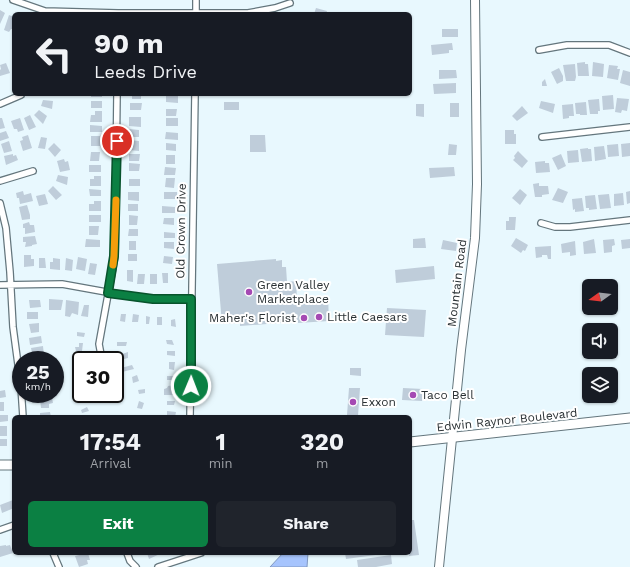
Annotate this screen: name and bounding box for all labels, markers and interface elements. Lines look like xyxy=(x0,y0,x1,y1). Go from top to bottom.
text: 90 m xyxy=(94,27,164,60)
icon: left xyxy=(28,28,80,80)
text: Leeds Drive xyxy=(94,61,197,82)
pin xyxy=(100,124,134,158)
icon: arrive xyxy=(106,130,128,152)
street label: Old Crown Drive xyxy=(173,183,189,279)
street label: Mountain Road xyxy=(445,239,469,327)
place label: Green Valley Marketplace xyxy=(257,278,330,306)
north arrow xyxy=(582,279,618,315)
map controls xyxy=(582,279,618,403)
marker: Green Valley Marketplace xyxy=(244,287,254,297)
place label: Little Caesars xyxy=(327,310,407,324)
place label: Maher's Florist xyxy=(209,311,296,325)
marker: Little Caesars xyxy=(314,312,324,322)
marker: Maher's Florist xyxy=(299,313,309,323)
button: sound xyxy=(582,323,618,359)
speed limit sign: 30 xyxy=(72,351,124,403)
text: 25 xyxy=(26,360,50,384)
position arrow xyxy=(170,365,212,407)
button: layers xyxy=(582,367,618,403)
text: km/h xyxy=(25,381,51,392)
place label: Taco Bell xyxy=(421,388,474,402)
marker: Taco Bell xyxy=(408,390,418,400)
place label: Exxon xyxy=(361,395,396,409)
marker: Exxon xyxy=(348,397,358,407)
street label: Edwin Raynor Boulevard xyxy=(436,406,578,434)
text: 17:54 xyxy=(80,428,141,456)
text: 1 xyxy=(215,428,226,456)
text: 320 xyxy=(300,428,344,456)
text: Arrival xyxy=(90,456,131,471)
text: min xyxy=(209,456,233,471)
text: m xyxy=(316,456,328,471)
button: Exit xyxy=(28,501,208,547)
button: Share xyxy=(216,501,396,547)

